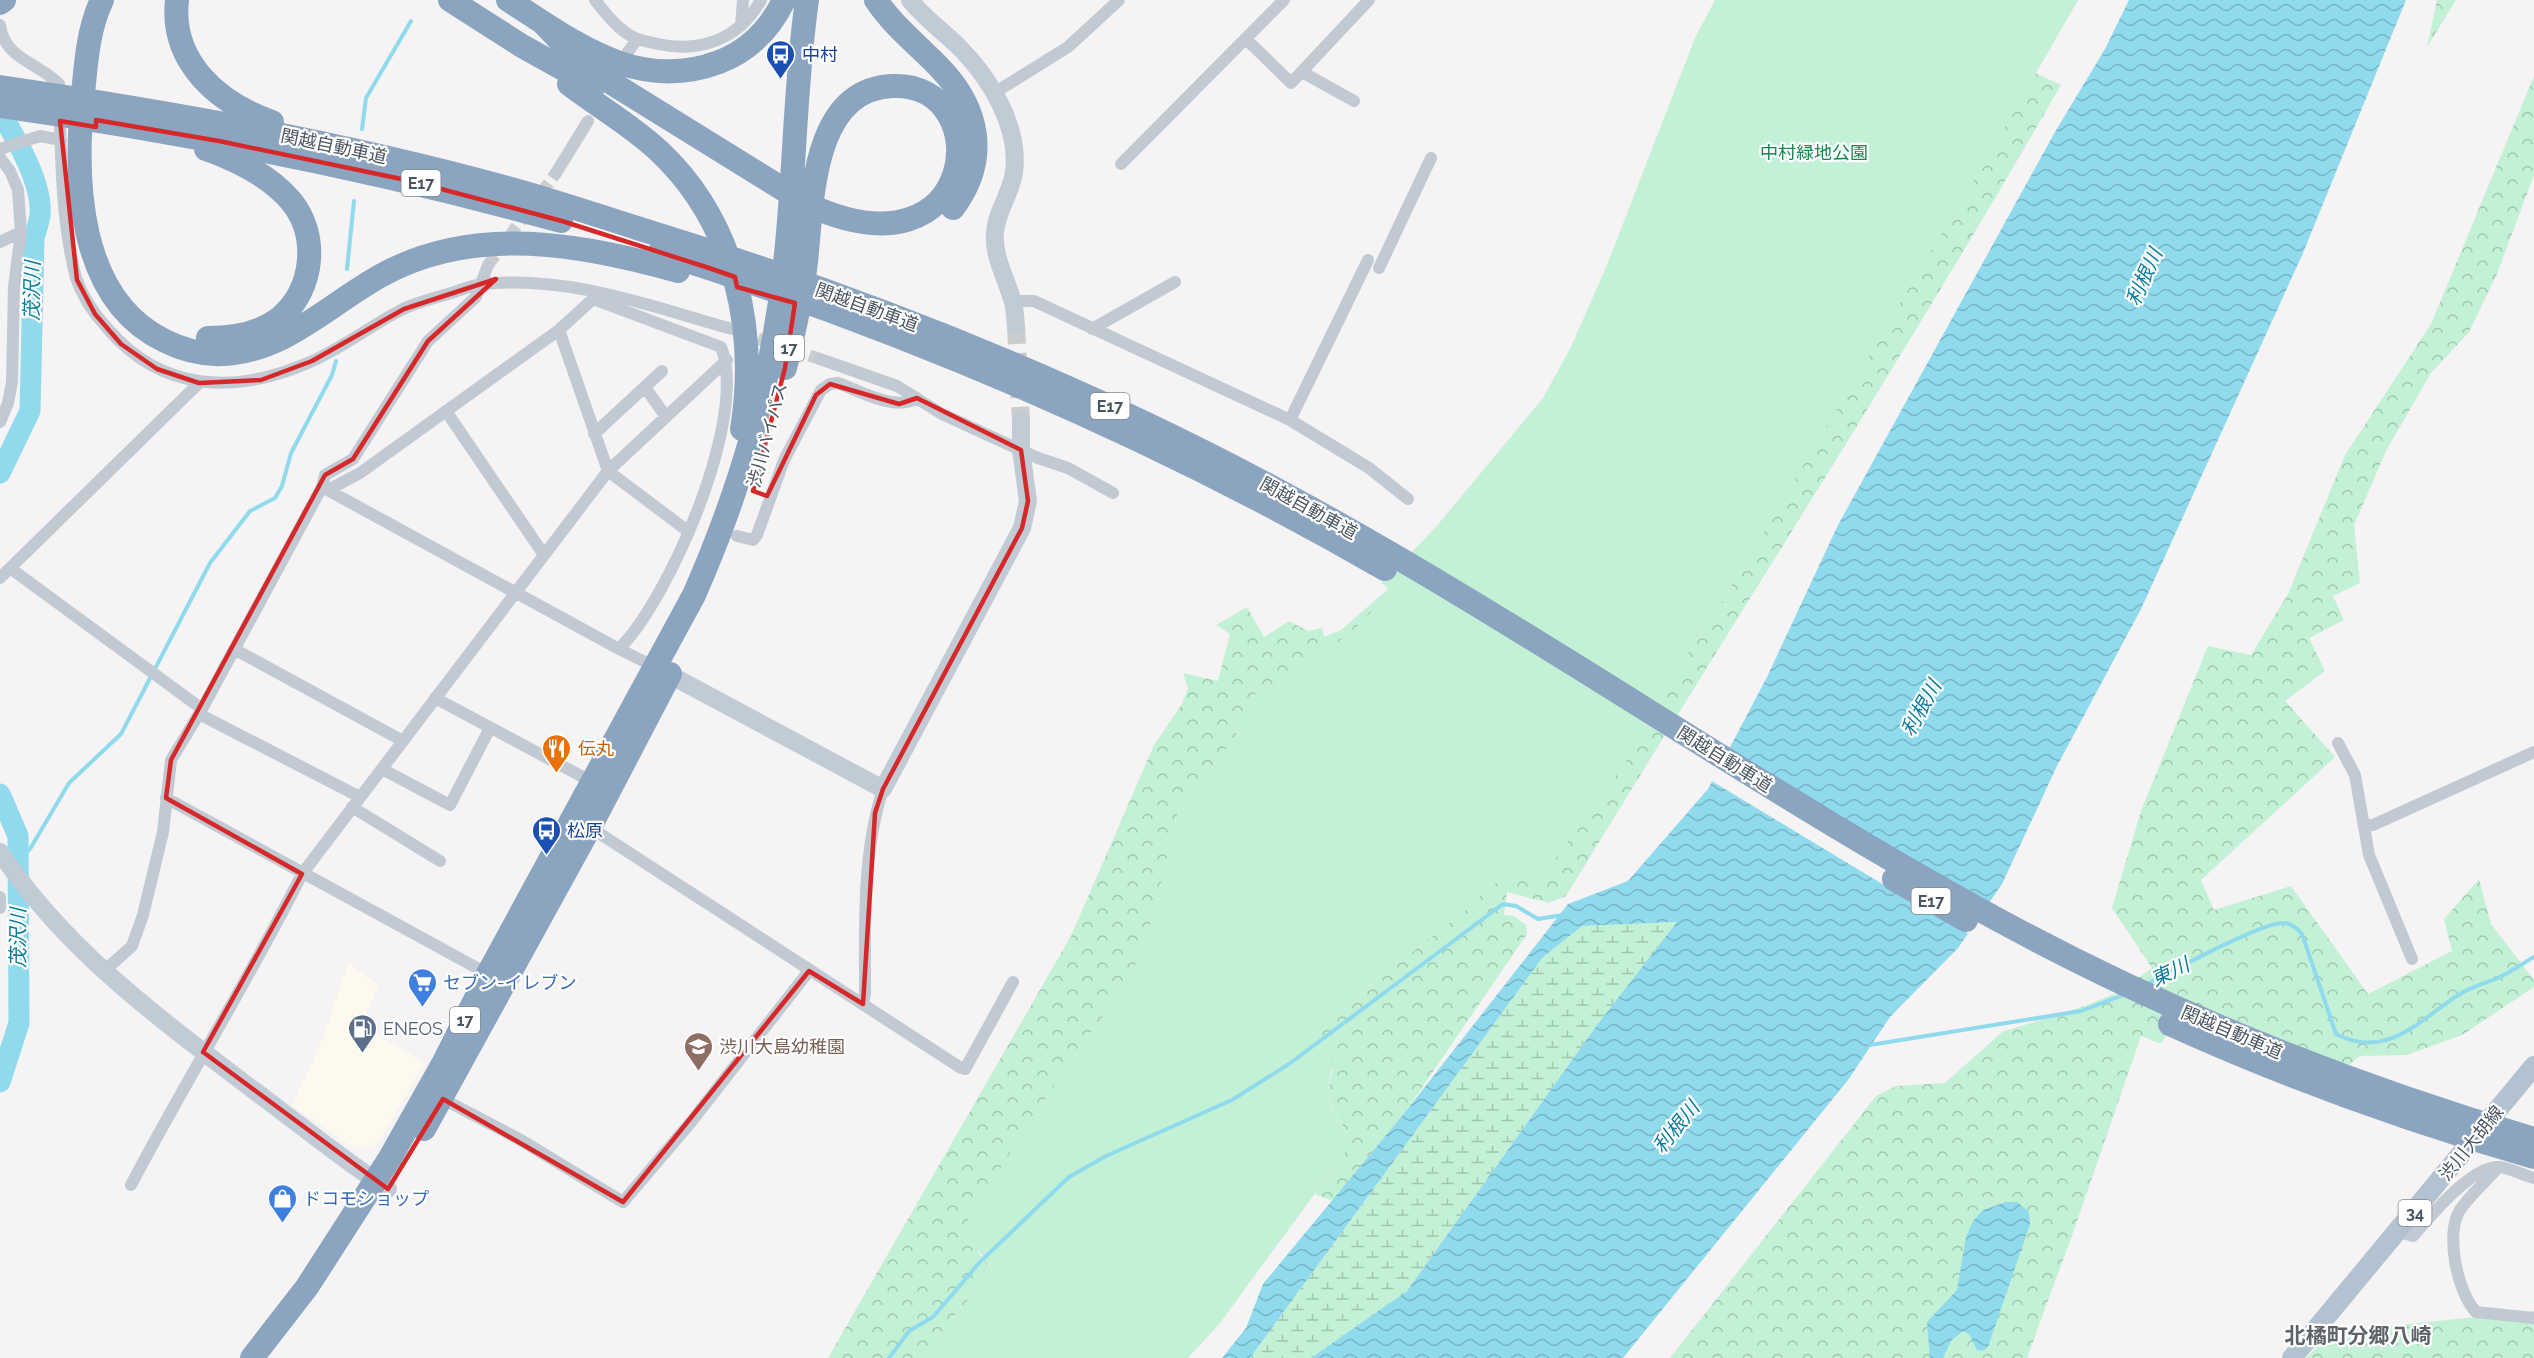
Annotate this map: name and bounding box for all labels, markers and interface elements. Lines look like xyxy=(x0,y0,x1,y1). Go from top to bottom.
bus stop icon: 中村 xyxy=(765,38,797,80)
place label: 中村 xyxy=(802,44,838,65)
street label: 関越自動車道 xyxy=(279,125,389,167)
park label: 中村緑地公園 xyxy=(1760,142,1868,163)
road number: E17 xyxy=(402,170,440,196)
water label: 利根川 xyxy=(2121,243,2168,309)
water label: 茂沢川 xyxy=(19,259,45,321)
street label: 関越自動車道 xyxy=(813,279,921,335)
road number: 17 xyxy=(774,335,804,361)
street label: 渋川バイパス xyxy=(743,380,791,490)
road number: E17 xyxy=(1090,393,1130,419)
street label: 関越自動車道 xyxy=(1257,473,1361,543)
water label: 利根川 xyxy=(1896,674,1947,740)
street label: 関越自動車道 xyxy=(1674,721,1776,797)
restaurant icon: 伝丸 xyxy=(541,732,573,774)
place label: 伝丸 xyxy=(578,738,614,759)
bus stop icon: 松原 xyxy=(530,814,562,856)
place label: 松原 xyxy=(567,820,603,841)
road number: E17 xyxy=(1912,888,1950,914)
water label: 茂沢川 xyxy=(6,906,30,968)
water label: 東川 xyxy=(2147,952,2195,992)
supermarket icon: セブン-イレブン xyxy=(406,966,438,1008)
place label: セブン-イレブン xyxy=(443,972,577,993)
street label: 関越自動車道 xyxy=(2178,1001,2286,1063)
road number: 17 xyxy=(450,1007,480,1033)
fuel station icon: ENEOS xyxy=(346,1012,378,1054)
place label: ENEOS xyxy=(383,1018,443,1039)
school or university icon: 渋川大島幼稚園 xyxy=(682,1030,714,1072)
place label: 渋川大島幼稚園 xyxy=(719,1036,845,1057)
water label: 利根川 xyxy=(1648,1095,1705,1158)
street label: 渋川大胡線 xyxy=(2435,1101,2507,1185)
shop icon: ドコモショップ xyxy=(266,1182,298,1224)
place label: ドコモショップ xyxy=(303,1188,429,1209)
road number: 34 xyxy=(2398,1200,2432,1226)
district label: 北橘町分郷八崎 xyxy=(2285,1323,2432,1348)

